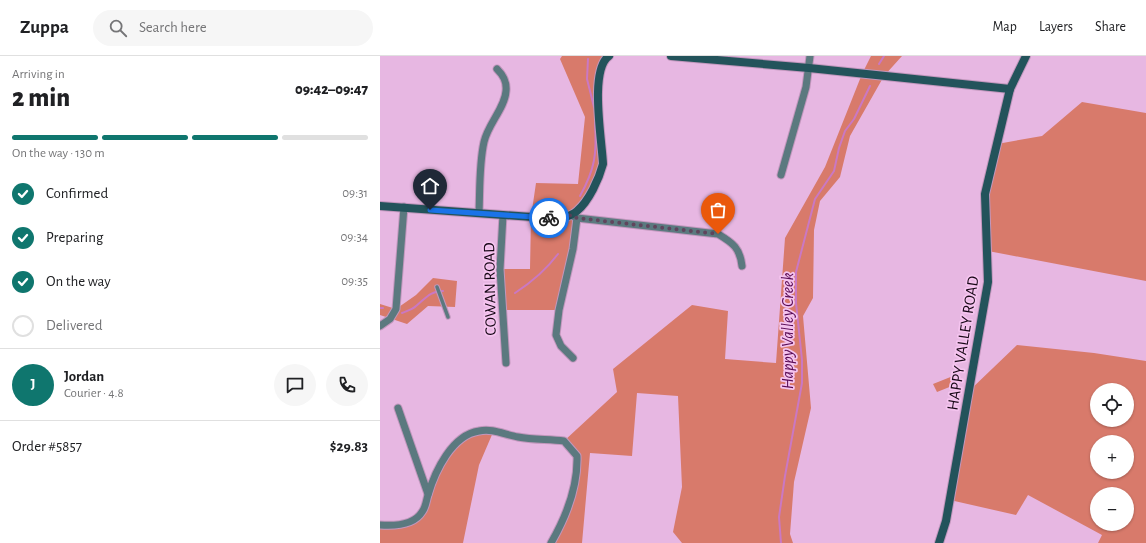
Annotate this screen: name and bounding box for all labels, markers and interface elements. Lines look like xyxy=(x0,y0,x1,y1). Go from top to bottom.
search box xyxy=(93,10,373,46)
icon: search xyxy=(107,17,129,39)
text: Zuppa xyxy=(20,18,69,37)
text: Search here xyxy=(139,20,207,35)
text: Map xyxy=(992,20,1017,34)
text: Layers xyxy=(1039,20,1073,34)
text: Share xyxy=(1095,20,1126,34)
text: Arriving in xyxy=(12,68,65,81)
text: 09:42–09:47 xyxy=(295,82,368,97)
text: 2 min xyxy=(12,85,70,111)
text: On the way · 130 m xyxy=(12,147,105,160)
pin xyxy=(413,169,447,210)
icon: home xyxy=(419,175,441,197)
icon: check xyxy=(12,183,34,205)
text: Confirmed xyxy=(46,186,108,201)
text: 09:31 xyxy=(342,187,368,200)
pin xyxy=(701,193,735,234)
courier xyxy=(529,198,569,238)
icon: bag xyxy=(707,199,729,221)
icon: bike xyxy=(538,207,560,229)
icon: check xyxy=(12,227,34,249)
text: Preparing xyxy=(46,230,103,245)
text: 09:34 xyxy=(340,231,368,244)
street label: COWAN ROAD xyxy=(481,242,499,336)
icon: check xyxy=(12,271,34,293)
water label: Happy Valley Creek xyxy=(779,273,797,389)
text: On the way xyxy=(46,274,111,289)
text: 09:35 xyxy=(341,275,368,288)
street label: HAPPY VALLEY ROAD xyxy=(944,275,982,412)
text: Delivered xyxy=(46,318,103,333)
button: chat xyxy=(274,364,316,406)
button: phone xyxy=(326,364,368,406)
text: Jordan xyxy=(64,369,104,384)
text: J xyxy=(30,377,36,392)
map controls xyxy=(1090,383,1134,531)
button: locate xyxy=(1090,383,1134,427)
text: Courier · 4.8 xyxy=(64,387,124,400)
button: + xyxy=(1090,435,1134,479)
text: Order #5857 xyxy=(12,439,82,454)
text: $29.83 xyxy=(330,439,368,454)
button: − xyxy=(1090,487,1134,531)

